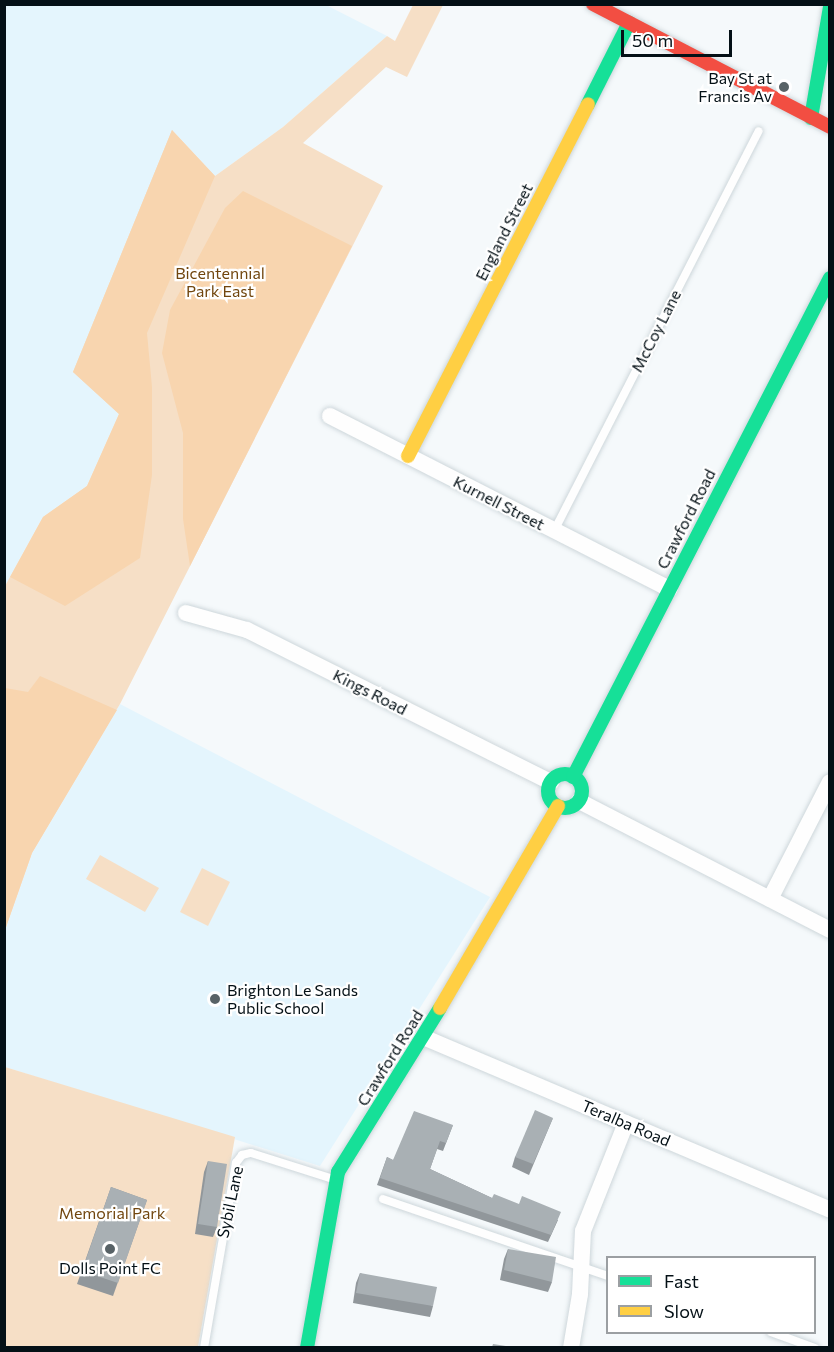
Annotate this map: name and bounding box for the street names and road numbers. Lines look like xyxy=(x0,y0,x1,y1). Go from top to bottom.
street label: England Street xyxy=(471,180,537,284)
street label: McCoy Lane xyxy=(627,287,685,375)
street label: Crawford Road xyxy=(653,466,719,572)
street label: Kurnell Street xyxy=(450,472,548,534)
street label: Kings Road xyxy=(330,665,410,719)
street label: Crawford Road xyxy=(353,1007,427,1109)
street label: Teralba Road xyxy=(579,1096,673,1150)
street label: Sybil Lane xyxy=(213,1164,247,1240)

